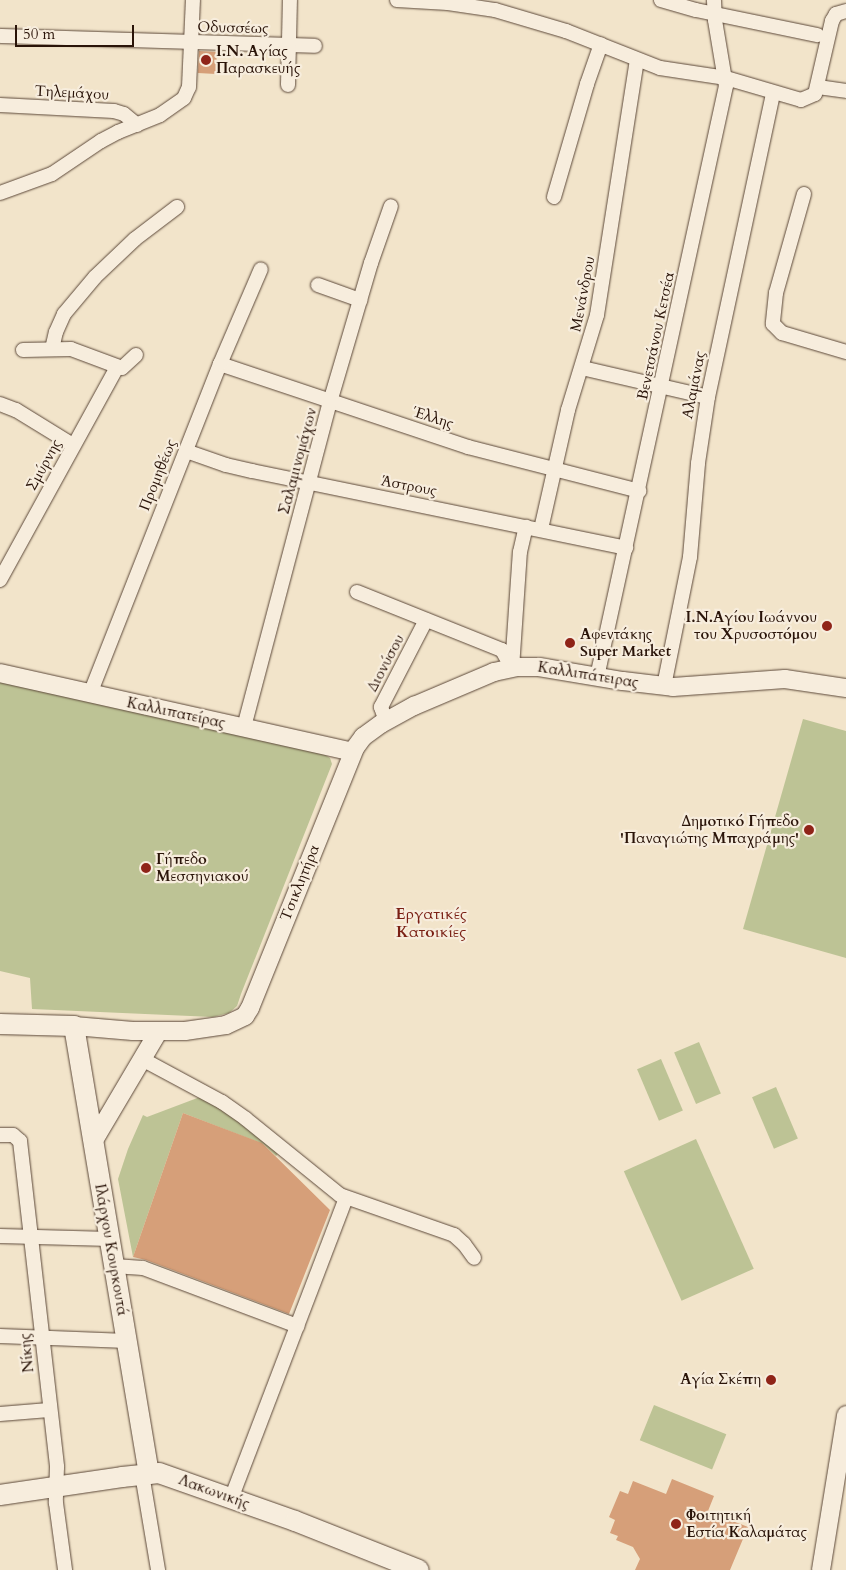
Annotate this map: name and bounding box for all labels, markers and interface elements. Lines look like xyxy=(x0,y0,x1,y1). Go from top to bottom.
scale bar xyxy=(18,15,136,47)
street label: Οδυσσέως xyxy=(197,18,269,38)
text: 50 m xyxy=(23,24,55,44)
place label: Ι.Ν. Αγίας Παρασκευής xyxy=(216,42,300,77)
marker: Ι.Ν. Αγίας Παρασκευής xyxy=(200,54,212,66)
street label: Τηλεμάχου xyxy=(34,82,110,104)
street label: Μενάνδρου xyxy=(567,255,599,333)
street label: Βενετσάνου Κετσέα xyxy=(634,271,678,401)
street label: Αλαμάνας xyxy=(679,350,709,420)
street label: Έλλης xyxy=(410,403,456,433)
street label: Σαλαμινομάχων xyxy=(275,406,321,516)
street label: Σμύρνης xyxy=(23,436,65,494)
street label: Προμηθέως xyxy=(135,437,181,513)
street label: Άστρους xyxy=(380,472,438,500)
place label: Ι.Ν.Αγίου Ιωάννου του Χρυσοστόμου xyxy=(686,608,817,643)
marker: Ι.Ν.Αγίου Ιωάννου του Χρυσοστόμου xyxy=(821,620,833,632)
place label: Αφεντάκης Super Market xyxy=(580,625,671,660)
street label: Διονύσου xyxy=(363,631,409,695)
marker: Αφεντάκης Super Market xyxy=(564,637,576,649)
street label: Καλλιπάτειρας xyxy=(536,658,640,692)
street label: Καλλιπατείρας xyxy=(125,694,227,732)
place label: Δημοτικό Γήπεδο 'Παναγιώτης Μπαχράμης' xyxy=(620,812,799,847)
marker: Δημοτικό Γήπεδο 'Παναγιώτης Μπαχράμης' xyxy=(803,824,815,836)
street label: Τσικλητήρα xyxy=(277,842,323,924)
place label: Γήπεδο Μεσσηνιακού xyxy=(156,850,249,885)
marker: Γήπεδο Μεσσηνιακού xyxy=(140,862,152,874)
district label: Εργατικές Κατοικίες xyxy=(395,904,467,942)
street label: Ιλάρχου Κουρκουτά xyxy=(90,1182,132,1318)
street label: Νίκης xyxy=(16,1333,38,1373)
place label: Αγία Σκέπη xyxy=(680,1371,761,1389)
marker: Αγία Σκέπη xyxy=(765,1374,777,1386)
street label: Λακωνικής xyxy=(176,1471,252,1513)
place label: Φοιτητική Εστία Καλαμάτας xyxy=(686,1506,807,1541)
marker: Φοιτητική Εστία Καλαμάτας xyxy=(670,1518,682,1530)

